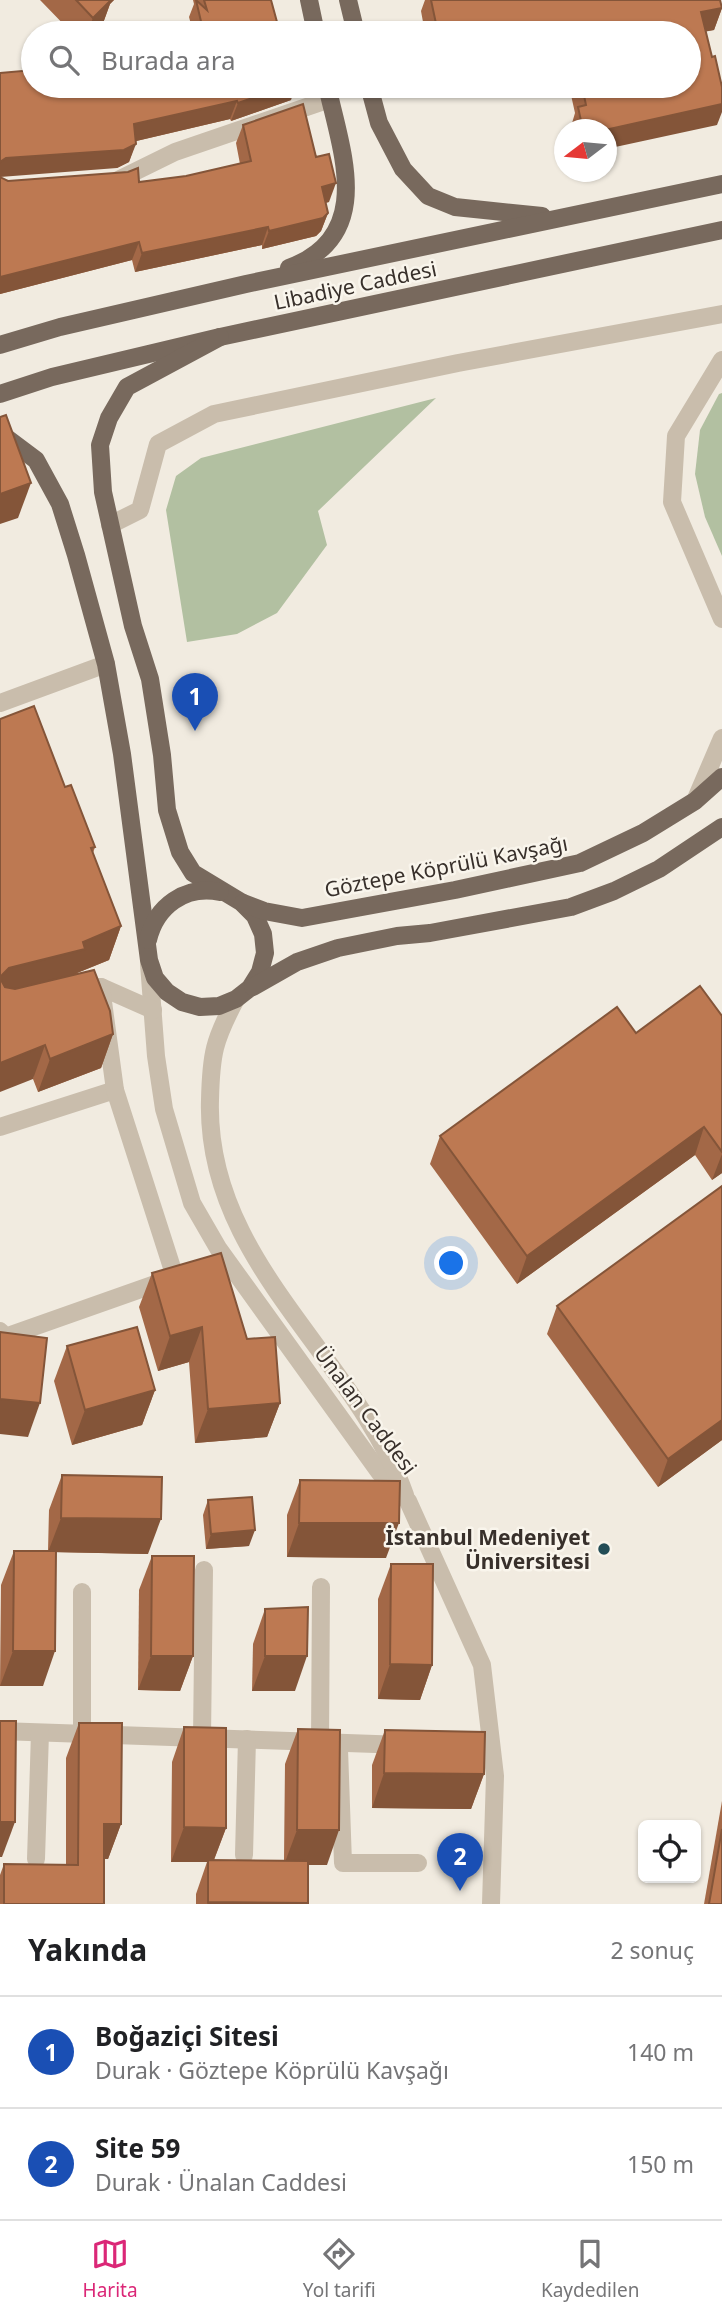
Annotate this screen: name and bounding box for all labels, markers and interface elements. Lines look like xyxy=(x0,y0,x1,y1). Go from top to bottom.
search box xyxy=(21,21,701,98)
icon: search xyxy=(45,41,83,79)
text: Burada ara xyxy=(101,42,236,78)
north arrow xyxy=(554,119,617,182)
street label: Libadiye Caddesi xyxy=(271,254,439,316)
pin: 1 xyxy=(172,673,218,731)
street label: Göztepe Köprülü Kavşağı xyxy=(322,829,570,903)
your location xyxy=(434,1246,468,1280)
street label: Ünalan Caddesi xyxy=(308,1340,424,1480)
place label: İstanbul Medeniyet Üniversitesi xyxy=(386,1523,590,1575)
marker: İstanbul Medeniyet Üniversitesi xyxy=(596,1541,612,1557)
map controls xyxy=(638,1820,701,1883)
button: locate xyxy=(638,1820,701,1883)
pin: 2 xyxy=(437,1833,483,1891)
text: Yakında xyxy=(28,1929,147,1970)
text: 2 sonuç xyxy=(610,1934,694,1966)
text: Boğaziçi Sitesi xyxy=(95,2018,279,2054)
text: 1 xyxy=(44,2036,58,2068)
text: 140 m xyxy=(627,2036,694,2068)
text: Durak · Göztepe Köprülü Kavşağı xyxy=(95,2054,449,2086)
text: Site 59 xyxy=(95,2130,180,2166)
text: 2 xyxy=(44,2148,58,2180)
text: 150 m xyxy=(627,2148,694,2180)
text: Durak · Ünalan Caddesi xyxy=(95,2166,347,2198)
tab: Harita xyxy=(83,2235,138,2303)
tab: Yol tarifi xyxy=(303,2235,376,2303)
tab: Kaydedilen xyxy=(541,2235,639,2303)

